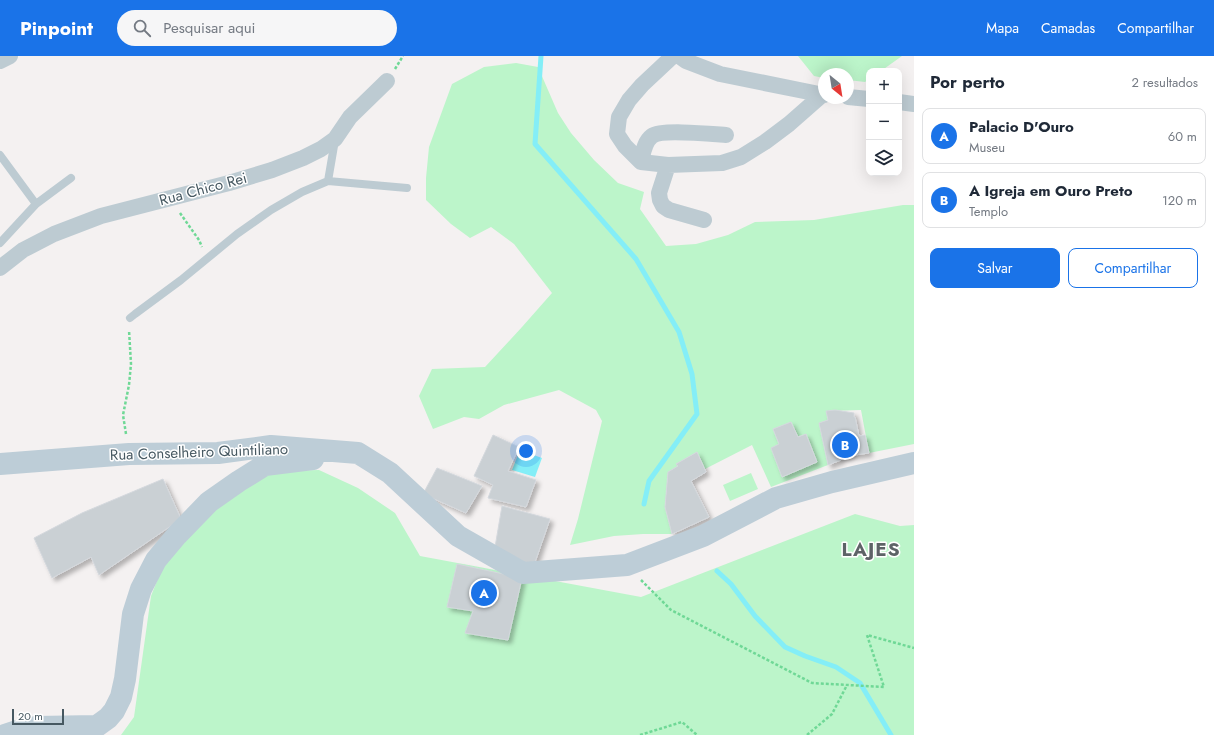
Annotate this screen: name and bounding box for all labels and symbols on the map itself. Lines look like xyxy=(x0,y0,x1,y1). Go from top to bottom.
north arrow xyxy=(818,68,854,104)
street label: Rua Chico Rei xyxy=(157,167,249,211)
pin: B xyxy=(832,430,858,460)
street label: Rua Conselheiro Quintiliano xyxy=(110,438,288,466)
your location xyxy=(516,441,536,461)
district label: LAJES xyxy=(841,536,901,563)
pin: A xyxy=(471,578,497,608)
scale bar xyxy=(12,707,64,726)

